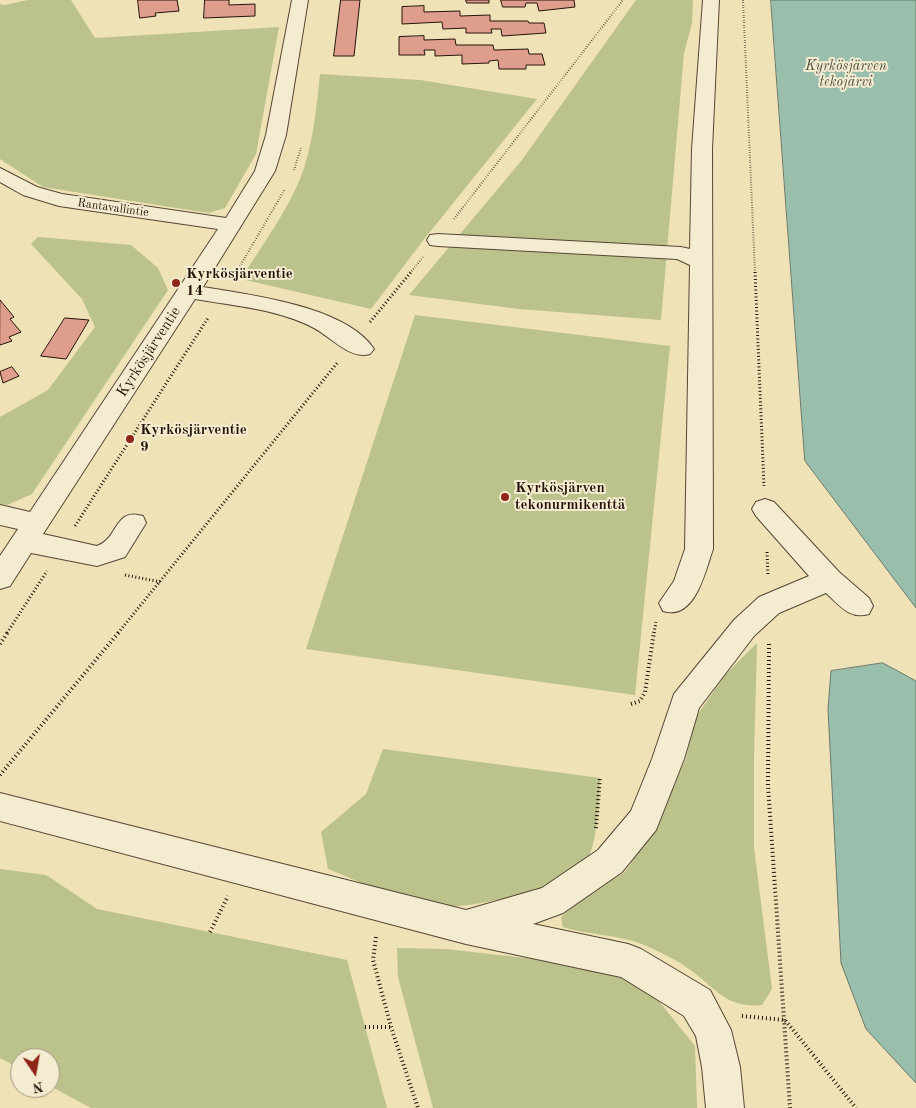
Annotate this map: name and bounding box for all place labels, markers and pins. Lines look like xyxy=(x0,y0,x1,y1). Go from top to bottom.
place label: Kyrkösjärventie 14 xyxy=(186,265,293,300)
marker: Kyrkösjärventie 14 xyxy=(170,277,182,289)
place label: Kyrkösjärventie 9 xyxy=(140,421,247,456)
marker: Kyrkösjärventie 9 xyxy=(124,433,136,445)
place label: Kyrkösjärven tekonurmikenttä xyxy=(515,479,625,514)
marker: Kyrkösjärven tekonurmikenttä xyxy=(499,491,511,503)

